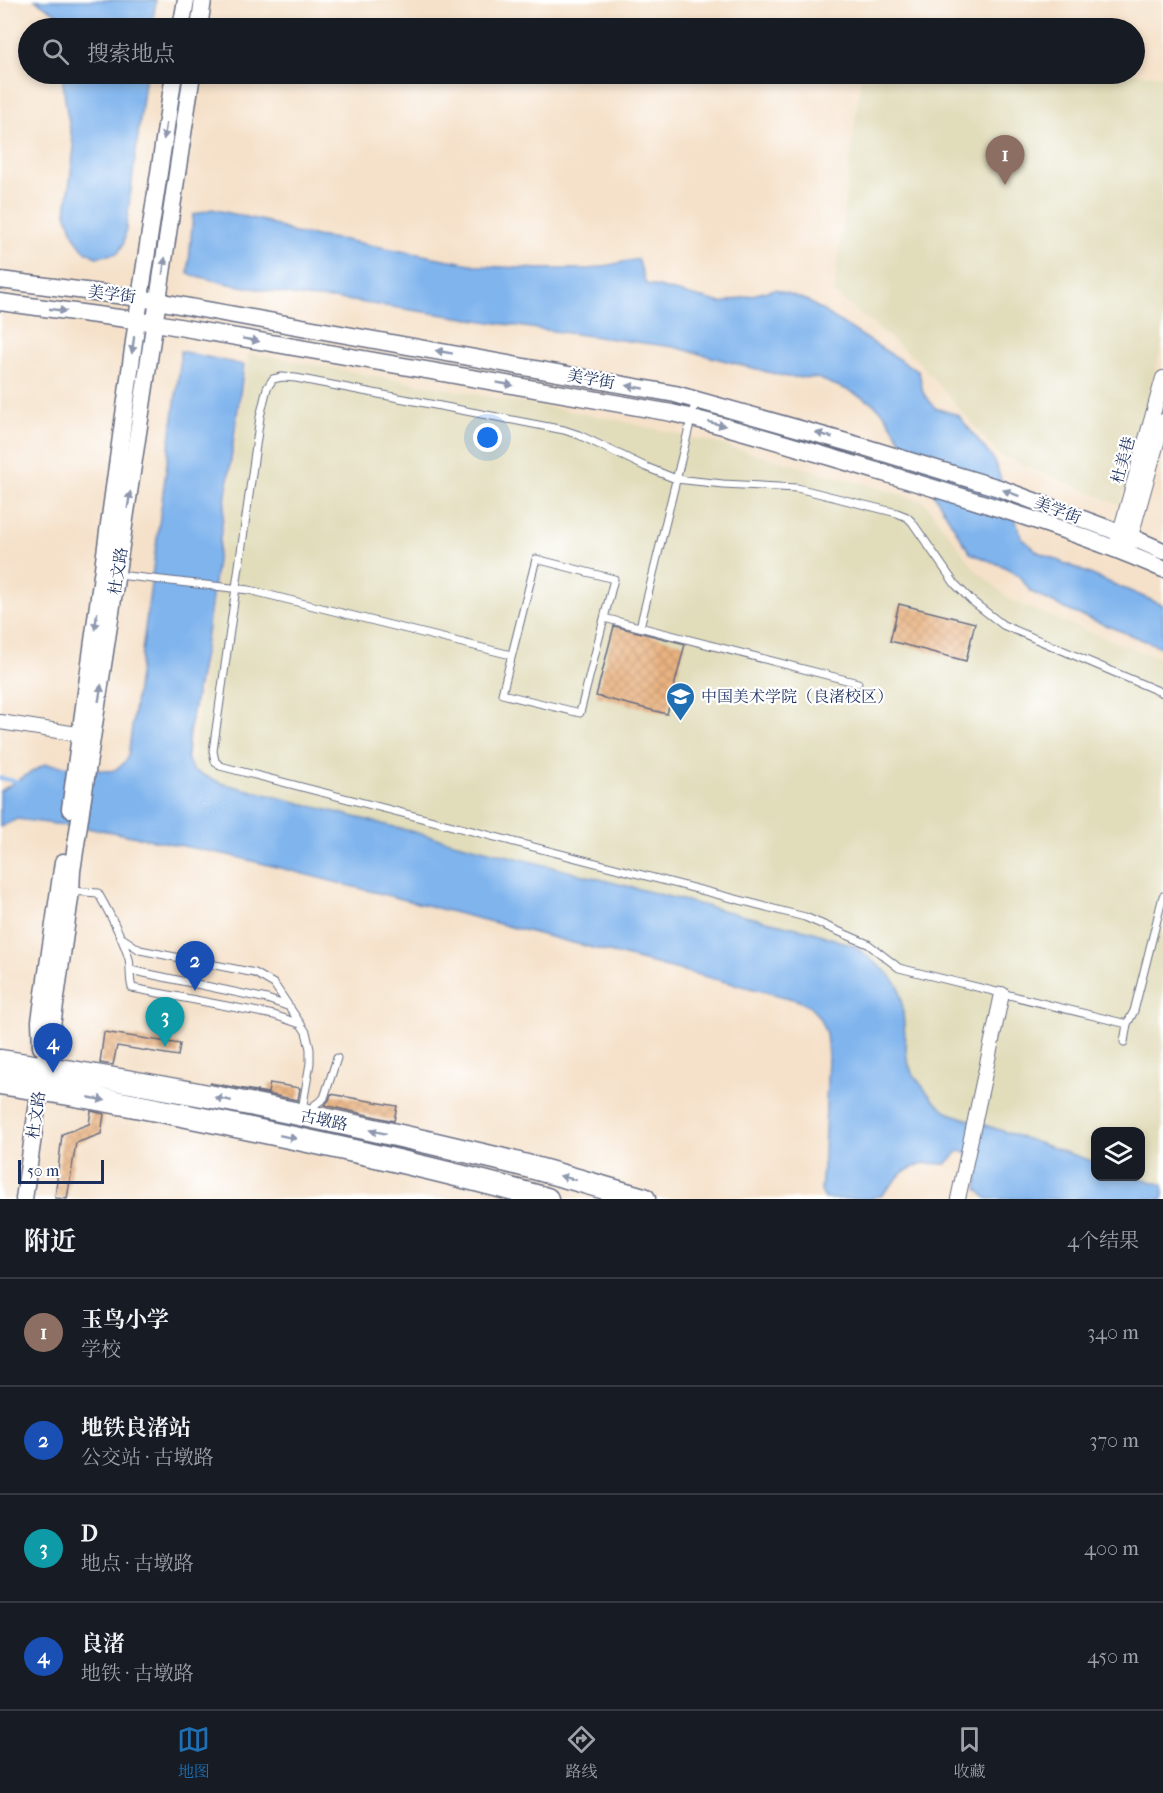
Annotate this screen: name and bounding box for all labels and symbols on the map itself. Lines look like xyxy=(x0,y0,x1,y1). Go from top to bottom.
one-way arrow xyxy=(161,122,170,141)
pin: 1 xyxy=(986,136,1024,185)
one-way arrow xyxy=(160,256,169,275)
street label: 美学街 xyxy=(87,282,137,306)
one-way arrow xyxy=(49,305,68,315)
one-way arrow xyxy=(128,335,138,354)
one-way arrow xyxy=(241,336,260,345)
one-way arrow xyxy=(434,347,453,356)
street label: 美学街 xyxy=(566,365,616,393)
one-way arrow xyxy=(495,380,514,389)
one-way arrow xyxy=(626,382,645,391)
one-way arrow xyxy=(708,419,726,429)
your location xyxy=(473,423,502,452)
one-way arrow xyxy=(815,430,833,439)
street label: 杜美巷 xyxy=(1108,434,1138,486)
one-way arrow xyxy=(1001,487,1019,497)
one-way arrow xyxy=(125,491,134,510)
street label: 美学街 xyxy=(1032,493,1084,527)
street label: 杜文路 xyxy=(105,546,131,596)
one-way arrow xyxy=(92,612,101,631)
school or university icon: 中国美术学院（良渚校区） xyxy=(664,680,696,722)
one-way arrow xyxy=(95,683,104,702)
place label: 中国美术学院（良渚校区） xyxy=(701,687,893,706)
pin: 2 xyxy=(176,942,214,991)
pin: 3 xyxy=(146,998,184,1047)
pin: 4 xyxy=(34,1024,72,1073)
street label: 杜文路 xyxy=(23,1090,49,1140)
one-way arrow xyxy=(214,1094,233,1103)
one-way arrow xyxy=(88,1095,107,1104)
street label: 古墩路 xyxy=(299,1106,349,1134)
one-way arrow xyxy=(369,1127,388,1137)
one-way arrow xyxy=(279,1133,298,1142)
scale bar xyxy=(18,1157,104,1184)
one-way arrow xyxy=(559,1173,577,1182)

